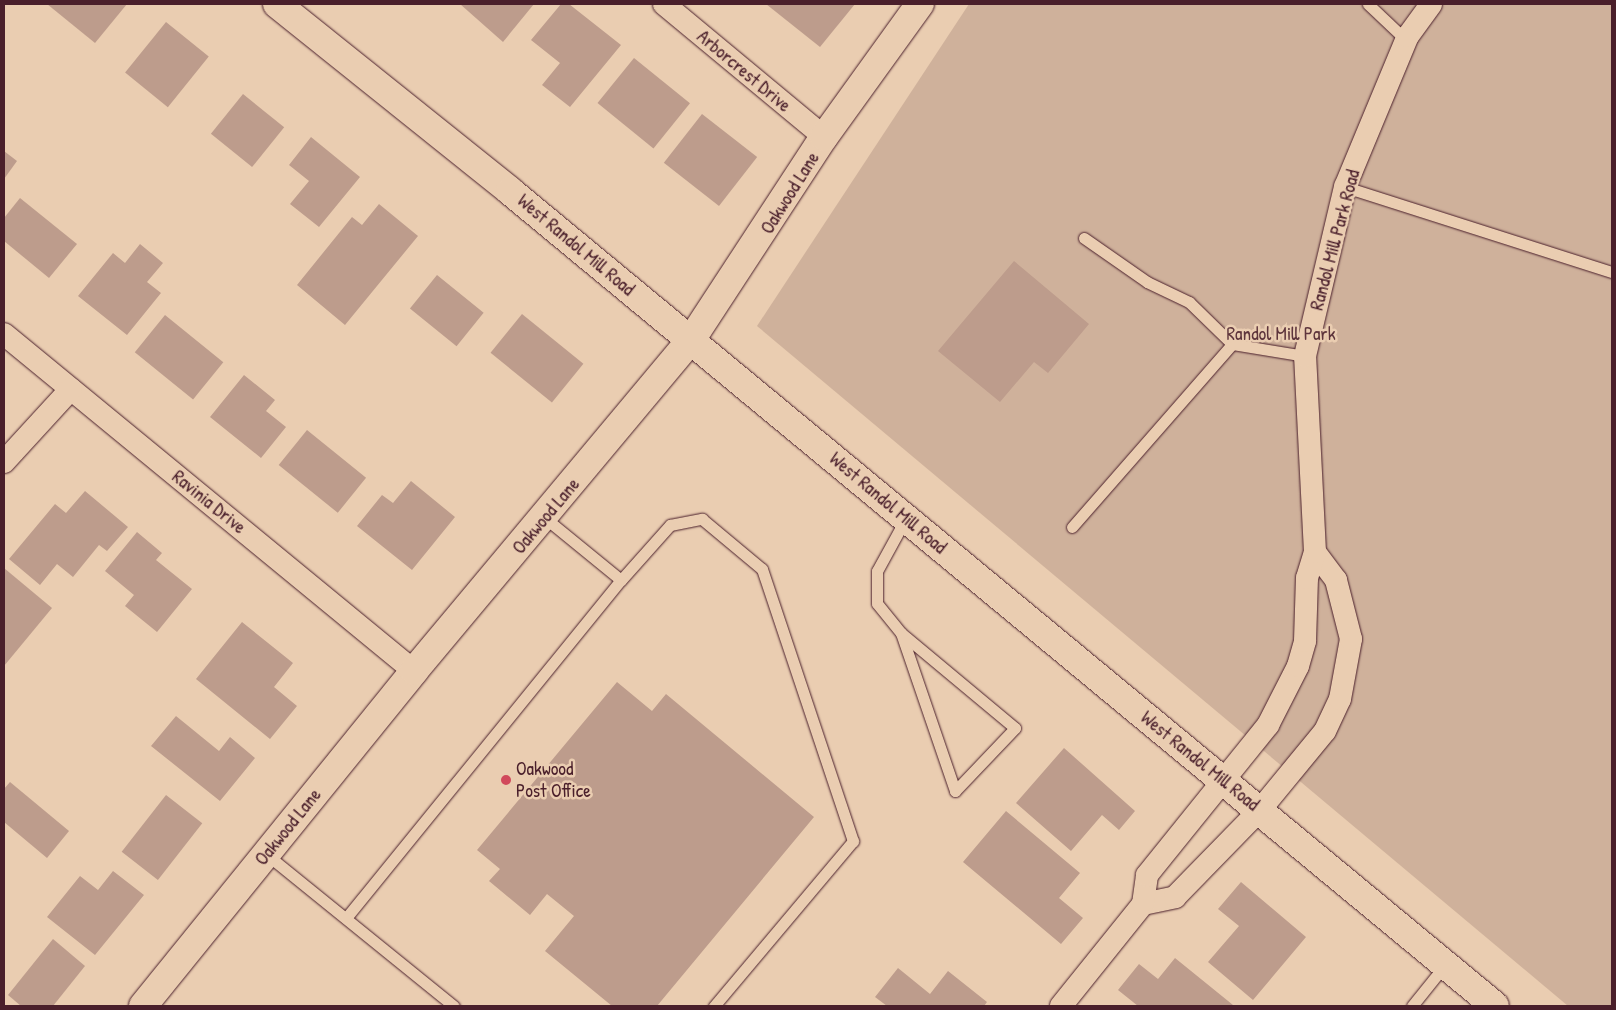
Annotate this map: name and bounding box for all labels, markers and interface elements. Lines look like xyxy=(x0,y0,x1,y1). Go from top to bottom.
street label: Arborcrest Drive xyxy=(692,25,796,117)
street label: Oakwood Lane xyxy=(756,148,824,238)
street label: Randol Mill Park Road xyxy=(1305,167,1365,313)
street label: West Randol Mill Road xyxy=(513,189,639,301)
park label: Randol Mill Park xyxy=(1226,323,1336,345)
street label: West Randol Mill Road xyxy=(825,447,951,559)
street label: Ravinia Drive xyxy=(167,465,251,539)
street label: Oakwood Lane xyxy=(508,473,584,559)
street label: West Randol Mill Road xyxy=(1136,706,1264,816)
place label: Oakwood Post Office xyxy=(516,758,591,802)
marker: Oakwood Post Office xyxy=(500,774,512,786)
street label: Oakwood Lane xyxy=(250,784,326,870)

